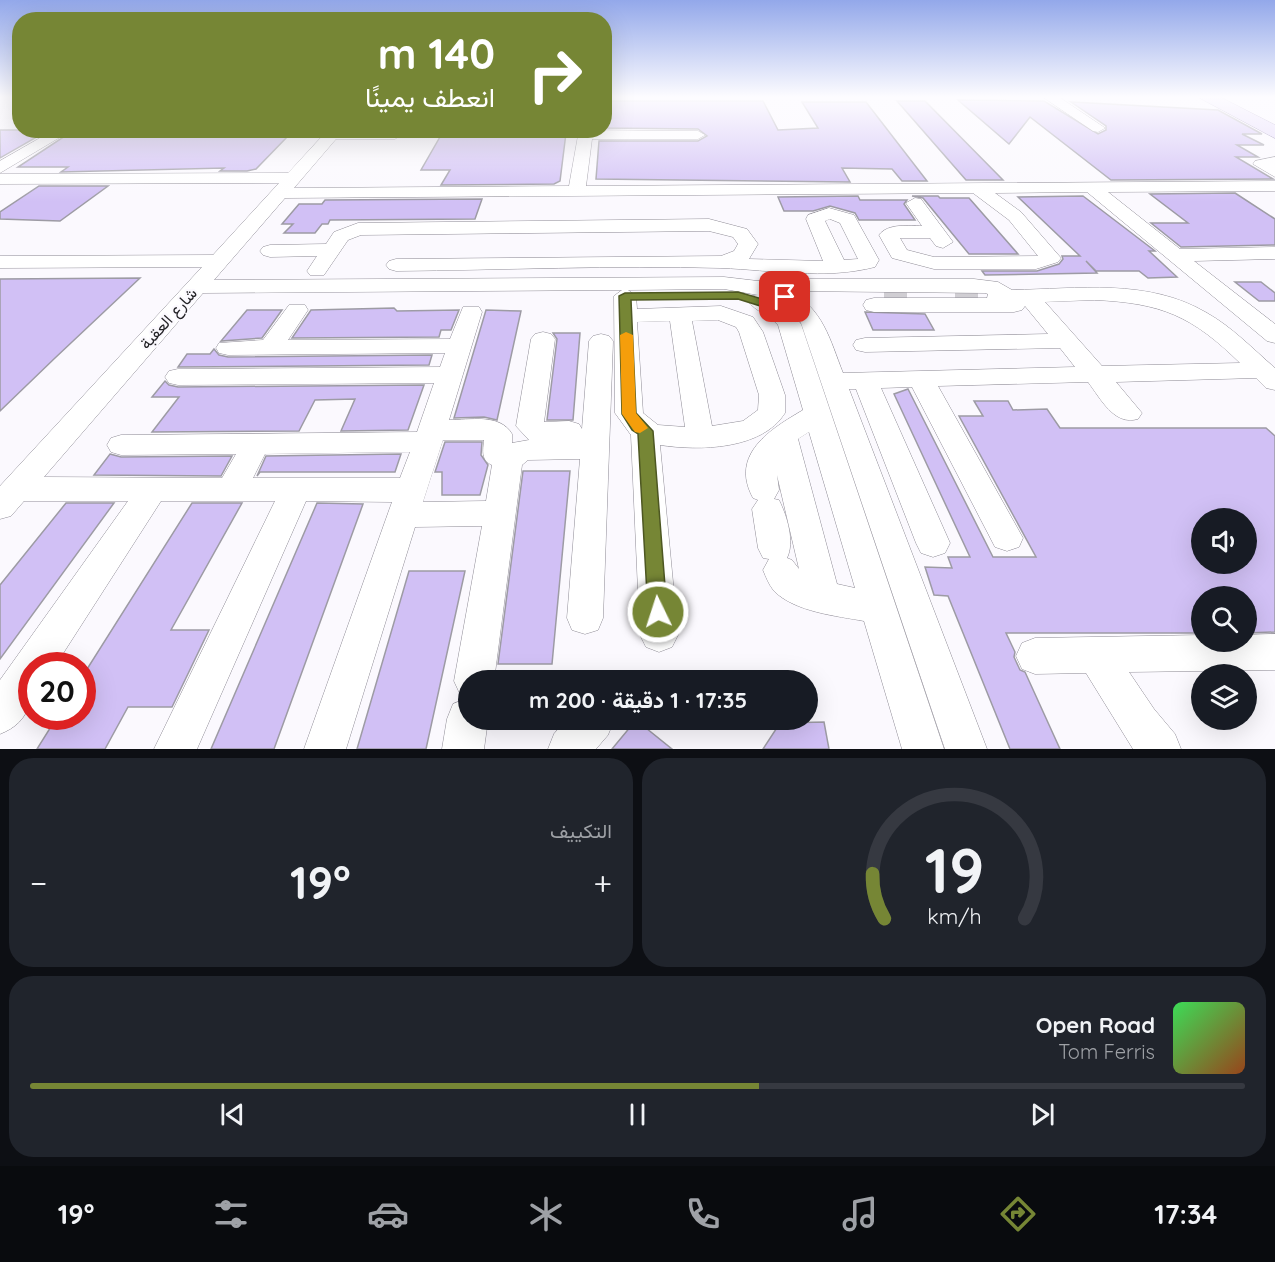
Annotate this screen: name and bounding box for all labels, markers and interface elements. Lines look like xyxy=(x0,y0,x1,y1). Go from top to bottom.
text: 140 m xyxy=(378,27,495,80)
icon: right xyxy=(516,36,594,114)
text: انعطف يمينًا xyxy=(365,80,495,114)
pin xyxy=(759,271,810,322)
icon: arrive xyxy=(768,280,801,313)
street label: شارع العقبة xyxy=(135,283,202,354)
map controls xyxy=(1191,508,1257,730)
button: sound xyxy=(1191,508,1257,574)
position arrow xyxy=(626,580,690,644)
button: search xyxy=(1191,586,1257,652)
speed limit sign: 20 xyxy=(18,652,96,730)
button: layers xyxy=(1191,664,1257,730)
text: 17:35 · 1 دقيقة · 200 m xyxy=(529,686,747,714)
text: التكييف xyxy=(550,818,612,843)
text: 19 xyxy=(924,831,984,909)
text: 19° xyxy=(290,854,351,910)
text: − xyxy=(30,862,47,903)
text: + xyxy=(593,862,612,903)
text: km/h xyxy=(927,904,981,930)
text: Open Road xyxy=(1036,1011,1155,1039)
text: Tom Ferris xyxy=(1058,1039,1155,1064)
icon: previous xyxy=(216,1098,249,1131)
icon: pause xyxy=(621,1098,654,1131)
icon: next xyxy=(1026,1098,1059,1131)
icon: filters xyxy=(210,1193,252,1235)
icon: car xyxy=(367,1193,409,1235)
icon: climate xyxy=(525,1193,567,1235)
icon: phone xyxy=(682,1193,724,1235)
icon: music xyxy=(839,1193,881,1235)
icon: directions xyxy=(997,1193,1039,1235)
text: 19° xyxy=(58,1197,94,1231)
text: 17:34 xyxy=(1154,1197,1217,1231)

